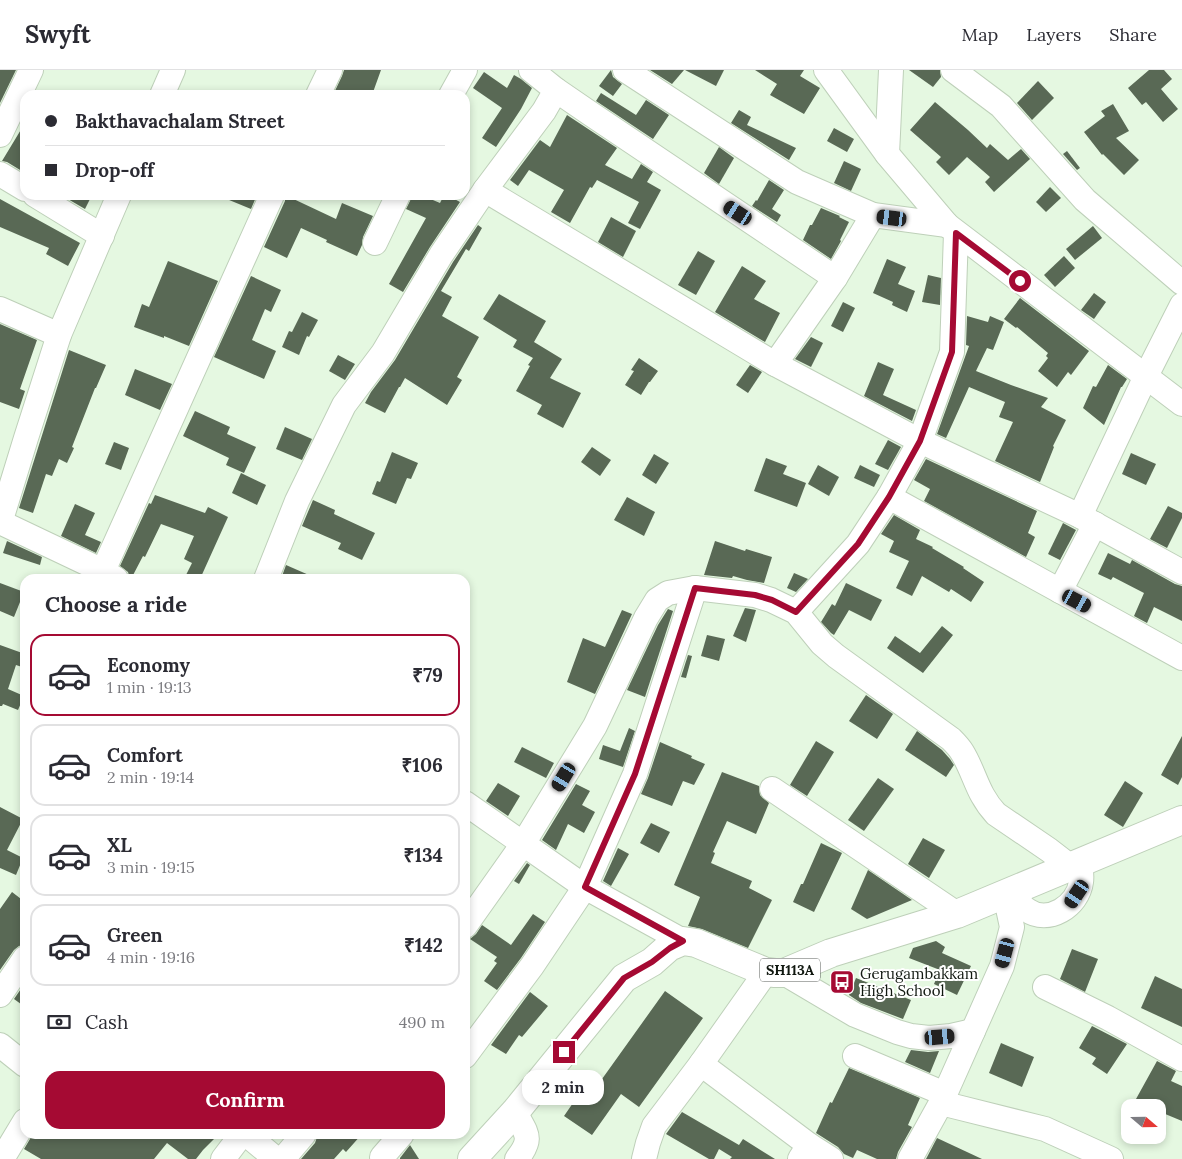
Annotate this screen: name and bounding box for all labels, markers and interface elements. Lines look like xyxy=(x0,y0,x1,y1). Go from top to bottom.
text: Swyft xyxy=(25,19,91,50)
text: Map xyxy=(962,23,998,46)
text: Layers xyxy=(1026,23,1081,46)
text: Share xyxy=(1109,23,1157,46)
text: Bakthavachalam Street xyxy=(75,109,285,133)
text: Drop-off xyxy=(75,158,154,182)
car xyxy=(721,199,754,227)
car xyxy=(876,209,907,227)
route start xyxy=(1009,270,1031,292)
car xyxy=(1060,587,1093,615)
text: Choose a ride xyxy=(45,590,187,618)
icon: car xyxy=(47,653,92,698)
text: Economy xyxy=(107,653,190,677)
text: ₹79 xyxy=(412,663,443,687)
text: 1 min · 19:13 xyxy=(107,677,192,697)
icon: car xyxy=(47,743,92,788)
text: Comfort xyxy=(107,743,183,767)
text: ₹106 xyxy=(401,753,443,777)
car xyxy=(549,760,578,794)
text: 2 min · 19:14 xyxy=(107,767,194,787)
icon: car xyxy=(47,833,92,878)
text: XL xyxy=(107,833,132,857)
text: ₹134 xyxy=(403,843,443,867)
text: 3 min · 19:15 xyxy=(107,857,195,877)
car xyxy=(1062,877,1091,911)
icon: car xyxy=(47,923,92,968)
text: Green xyxy=(107,923,163,947)
text: ₹142 xyxy=(404,933,443,957)
car xyxy=(993,937,1016,969)
text: 4 min · 19:16 xyxy=(107,947,195,967)
road number: SH113A xyxy=(760,958,820,982)
place label: Gerugambakkam High School xyxy=(860,964,978,1000)
bus stop icon: Gerugambakkam High School xyxy=(829,969,855,995)
icon: cash xyxy=(45,1008,73,1036)
text: Cash xyxy=(85,1010,128,1034)
text: 490 m xyxy=(399,1012,445,1032)
car xyxy=(924,1028,955,1046)
route end xyxy=(553,1041,575,1063)
callout: 2 min xyxy=(523,1070,605,1104)
button: Confirm xyxy=(45,1071,445,1129)
text: 2 min xyxy=(542,1077,584,1097)
north arrow xyxy=(1121,1099,1166,1144)
map controls xyxy=(1121,1099,1166,1144)

